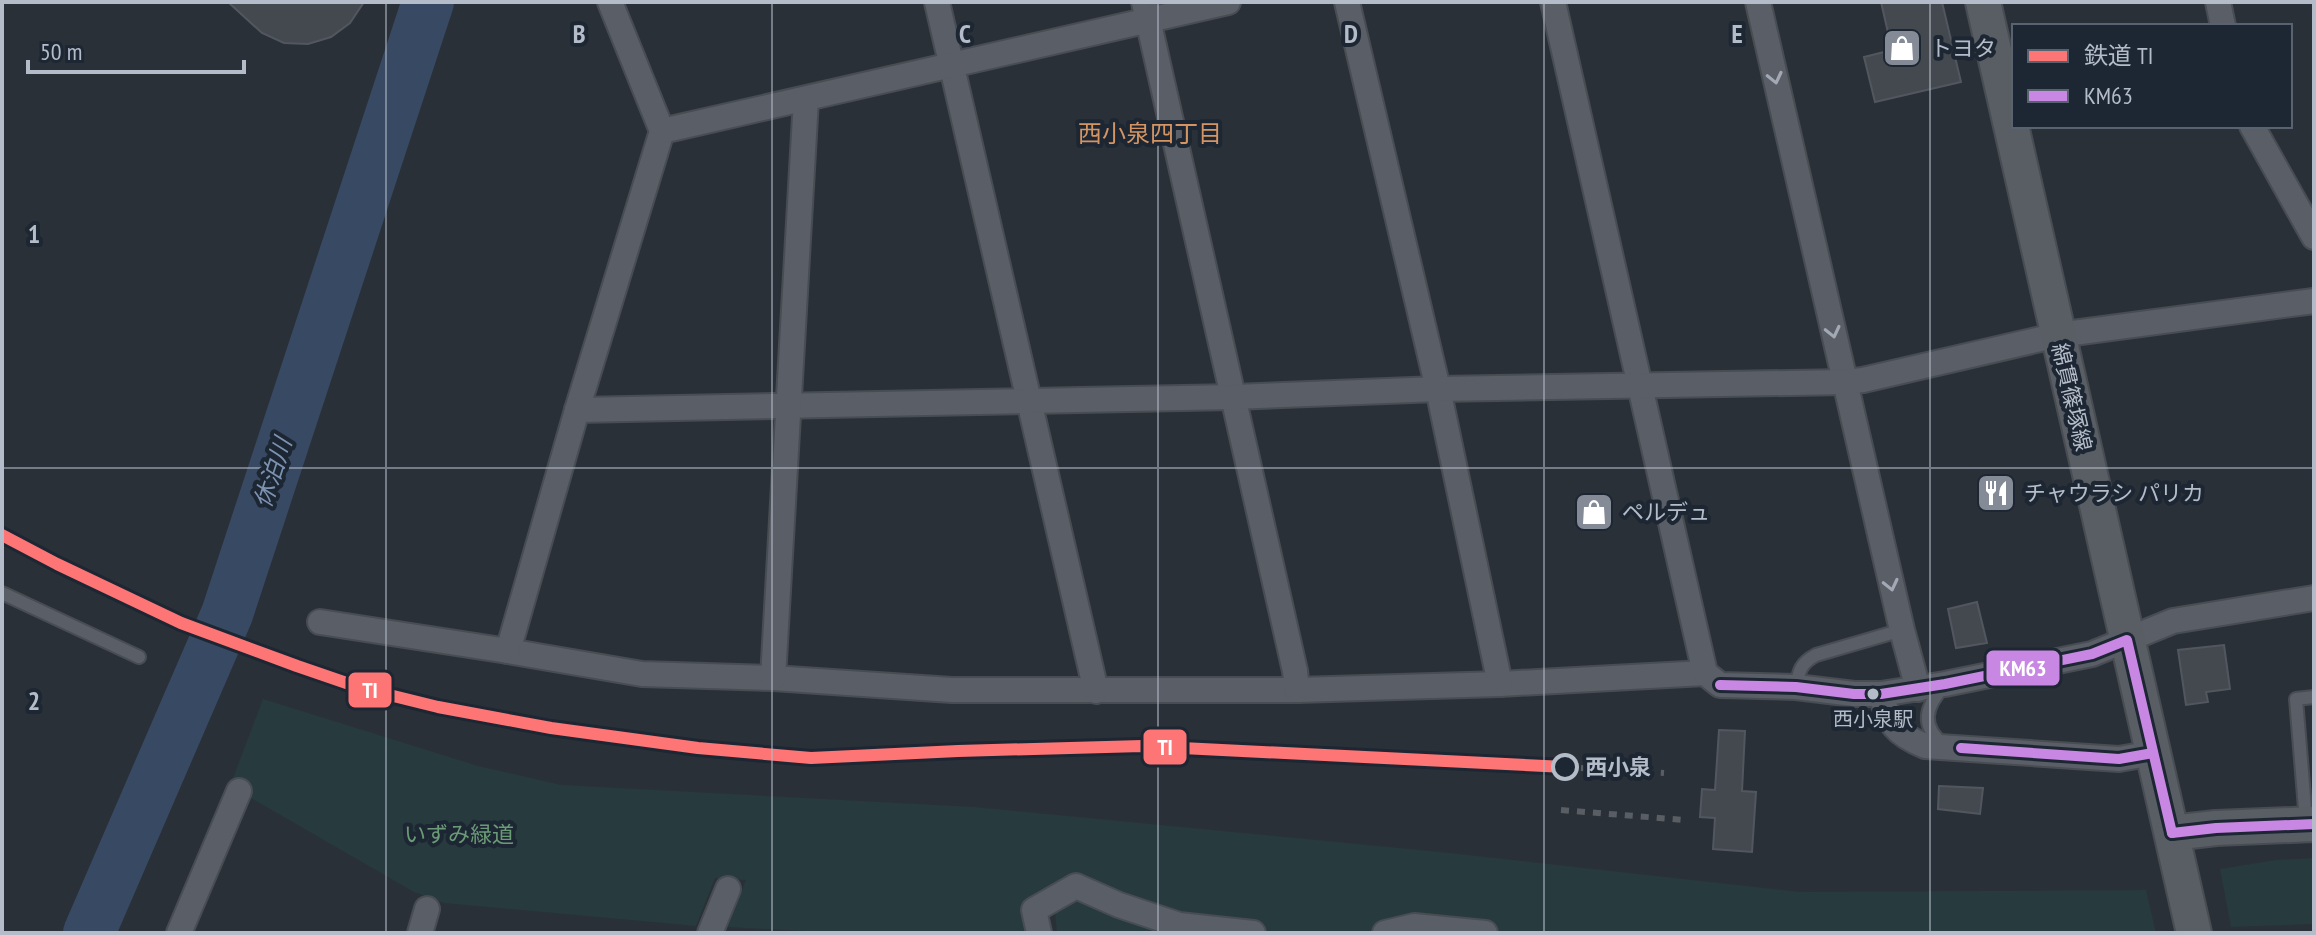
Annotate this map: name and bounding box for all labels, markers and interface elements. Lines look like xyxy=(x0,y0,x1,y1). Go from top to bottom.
text: B xyxy=(573,17,586,50)
text: C xyxy=(959,17,971,50)
text: D xyxy=(1344,17,1358,50)
text: E xyxy=(1731,17,1743,50)
scale bar xyxy=(28,24,244,74)
legend xyxy=(2012,24,2292,128)
shop icon: トヨタ xyxy=(1881,27,1923,69)
place label: トヨタ xyxy=(1930,34,1996,62)
text: 50 m xyxy=(40,36,82,67)
text: 鉄道 TI xyxy=(2084,40,2153,71)
one-way arrow xyxy=(1766,71,1783,84)
text: KM63 xyxy=(2084,80,2133,111)
district label: 西小泉四丁目 xyxy=(1078,118,1222,149)
text: 1 xyxy=(28,217,40,250)
one-way arrow xyxy=(1824,324,1841,338)
street label: 綿貫篠塚線 xyxy=(2046,340,2098,454)
water label: 休泊川 xyxy=(247,431,299,512)
restaurant icon: チャウラシ パリカ xyxy=(1975,472,2017,514)
place label: チャウラシ パリカ xyxy=(2024,479,2204,507)
shop icon: ペルデュ xyxy=(1573,491,1615,533)
place label: ペルデュ xyxy=(1622,498,1710,526)
one-way arrow xyxy=(1882,578,1899,591)
line badge: KM63 xyxy=(1985,649,2061,687)
text: KM63 xyxy=(1999,654,2047,682)
line badge: TI xyxy=(347,671,393,709)
text: TI xyxy=(362,676,378,704)
text: 2 xyxy=(28,684,40,717)
marker: 西小泉駅 xyxy=(1865,686,1881,702)
place label: 西小泉駅 xyxy=(1833,706,1913,732)
line badge: TI xyxy=(1142,728,1188,766)
text: TI xyxy=(1157,733,1173,761)
place label: 西小泉 xyxy=(1585,753,1651,781)
marker: 西小泉 xyxy=(1552,754,1578,780)
park label: いずみ緑道 xyxy=(404,820,514,848)

